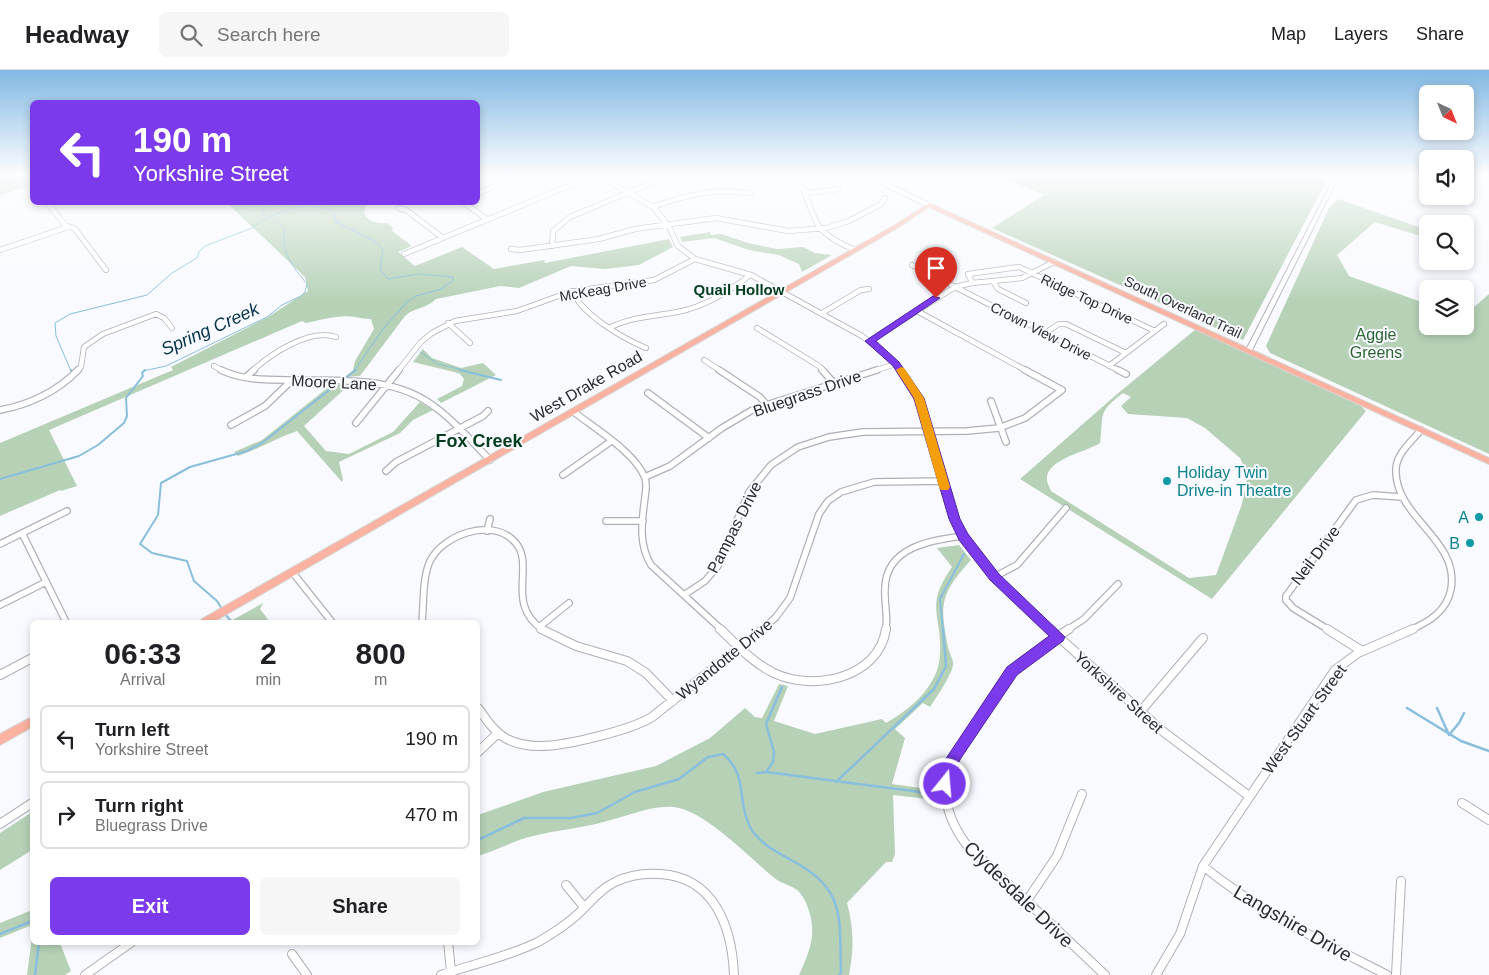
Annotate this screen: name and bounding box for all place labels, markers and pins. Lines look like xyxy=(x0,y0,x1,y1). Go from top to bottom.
pin xyxy=(915,247,957,298)
place label: Holiday Twin Drive-in Theatre xyxy=(1177,464,1292,499)
marker: Holiday Twin Drive-in Theatre xyxy=(1161,475,1173,487)
place label: A xyxy=(1458,509,1469,526)
marker: A xyxy=(1473,511,1485,523)
place label: B xyxy=(1449,535,1460,552)
marker: B xyxy=(1464,537,1476,549)

